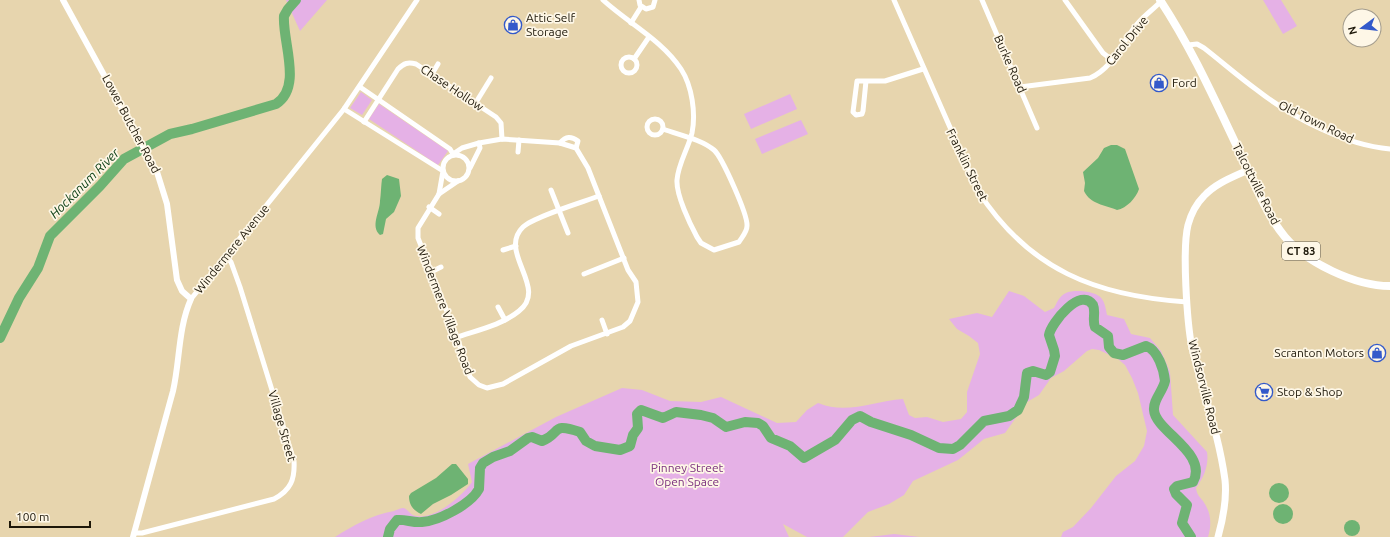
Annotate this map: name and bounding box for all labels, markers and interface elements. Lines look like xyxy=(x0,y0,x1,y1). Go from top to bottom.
north arrow xyxy=(1342,8,1382,48)
place label: Attic Self Storage xyxy=(526,11,576,38)
street label: Carol Drive xyxy=(1103,14,1150,68)
shop icon: Attic Self Storage xyxy=(503,15,523,35)
text: N xyxy=(1345,25,1359,36)
street label: Burke Road xyxy=(992,33,1029,95)
street label: Chase Hollow xyxy=(418,62,487,114)
street label: Lower Butcher Road xyxy=(100,72,163,175)
shop icon: Ford xyxy=(1149,73,1169,93)
place label: Ford xyxy=(1172,76,1197,89)
street label: Old Town Road xyxy=(1277,98,1356,145)
street label: Franklin Street xyxy=(944,126,991,203)
street label: Talcottville Road xyxy=(1230,141,1283,227)
water label: Hockanum River xyxy=(46,145,122,221)
street label: Windermere Avenue xyxy=(192,202,271,296)
road number: CT 83 xyxy=(1282,242,1320,260)
street label: Windermere Village Road xyxy=(415,243,476,376)
street label: Windsorville Road xyxy=(1186,338,1223,436)
shop icon: Scranton Motors xyxy=(1367,343,1387,363)
place label: Scranton Motors xyxy=(1274,346,1364,359)
supermarket icon: Stop & Shop xyxy=(1254,382,1274,402)
place label: Stop & Shop xyxy=(1277,385,1343,398)
street label: Village Street xyxy=(266,389,299,463)
park label: Pinney Street Open Space xyxy=(651,461,724,488)
scale bar xyxy=(10,503,90,529)
text: 100 m xyxy=(16,510,49,523)

